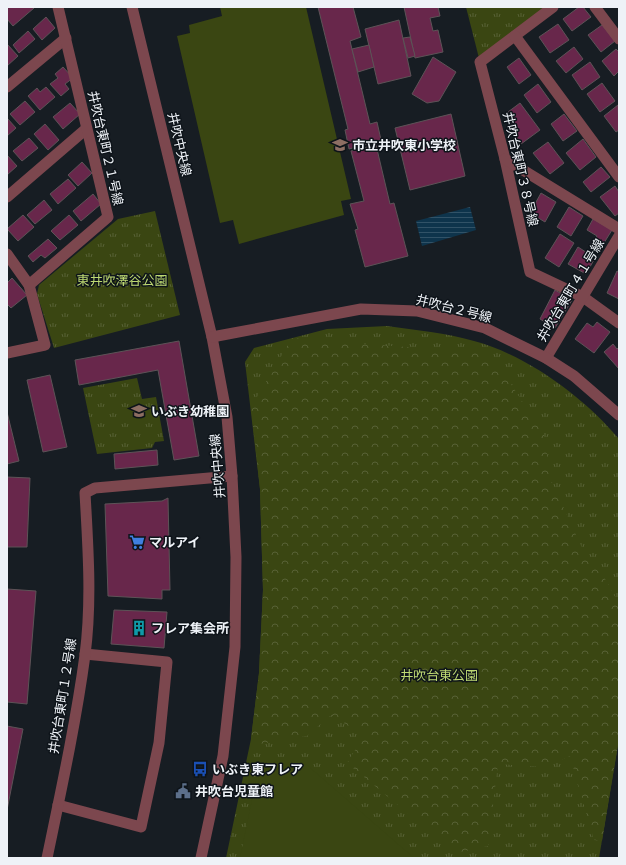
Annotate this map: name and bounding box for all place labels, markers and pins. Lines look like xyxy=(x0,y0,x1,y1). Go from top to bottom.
school or university icon: 市立井吹東小学校 xyxy=(331,136,349,154)
place label: 市立井吹東小学校 xyxy=(352,137,456,153)
school or university icon: いぶき幼稚園 xyxy=(130,402,148,420)
place label: いぶき幼稚園 xyxy=(151,403,229,419)
supermarket icon: マルアイ xyxy=(128,533,146,551)
place label: マルアイ xyxy=(149,534,200,550)
building icon: フレア集会所 xyxy=(130,619,148,637)
place label: フレア集会所 xyxy=(151,620,229,636)
bus stop icon: いぶき東フレア xyxy=(191,760,209,778)
place label: いぶき東フレア xyxy=(212,761,303,777)
public building icon: 井吹台児童館 xyxy=(174,782,192,800)
place label: 井吹台児童館 xyxy=(195,783,273,799)

